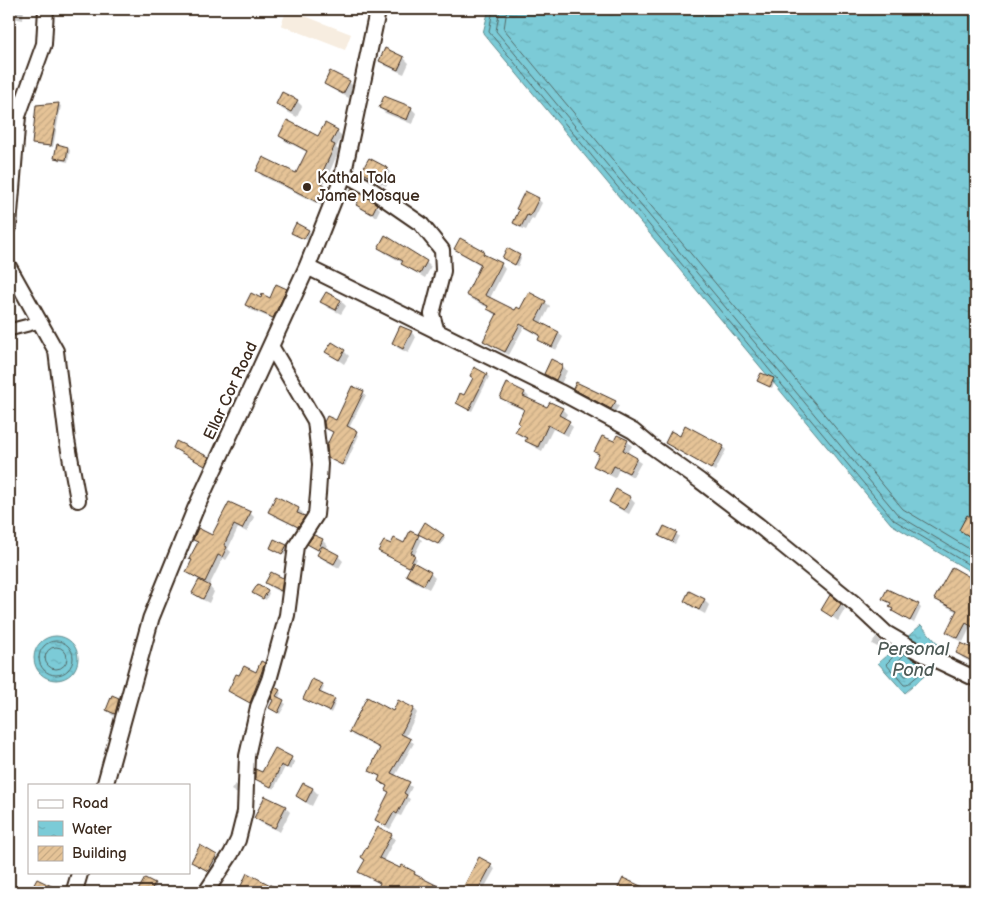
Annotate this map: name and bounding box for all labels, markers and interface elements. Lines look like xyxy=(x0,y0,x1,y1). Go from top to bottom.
place label: Kathal Tola Jame Mosque xyxy=(317,169,420,206)
marker: Kathal Tola Jame Mosque xyxy=(301,181,313,193)
street label: Ellar Cor Road xyxy=(200,339,262,443)
water label: Personal Pond xyxy=(877,639,950,681)
legend xyxy=(28,784,190,874)
text: Road xyxy=(72,794,108,813)
text: Water xyxy=(72,820,112,839)
text: Building xyxy=(72,844,127,863)

